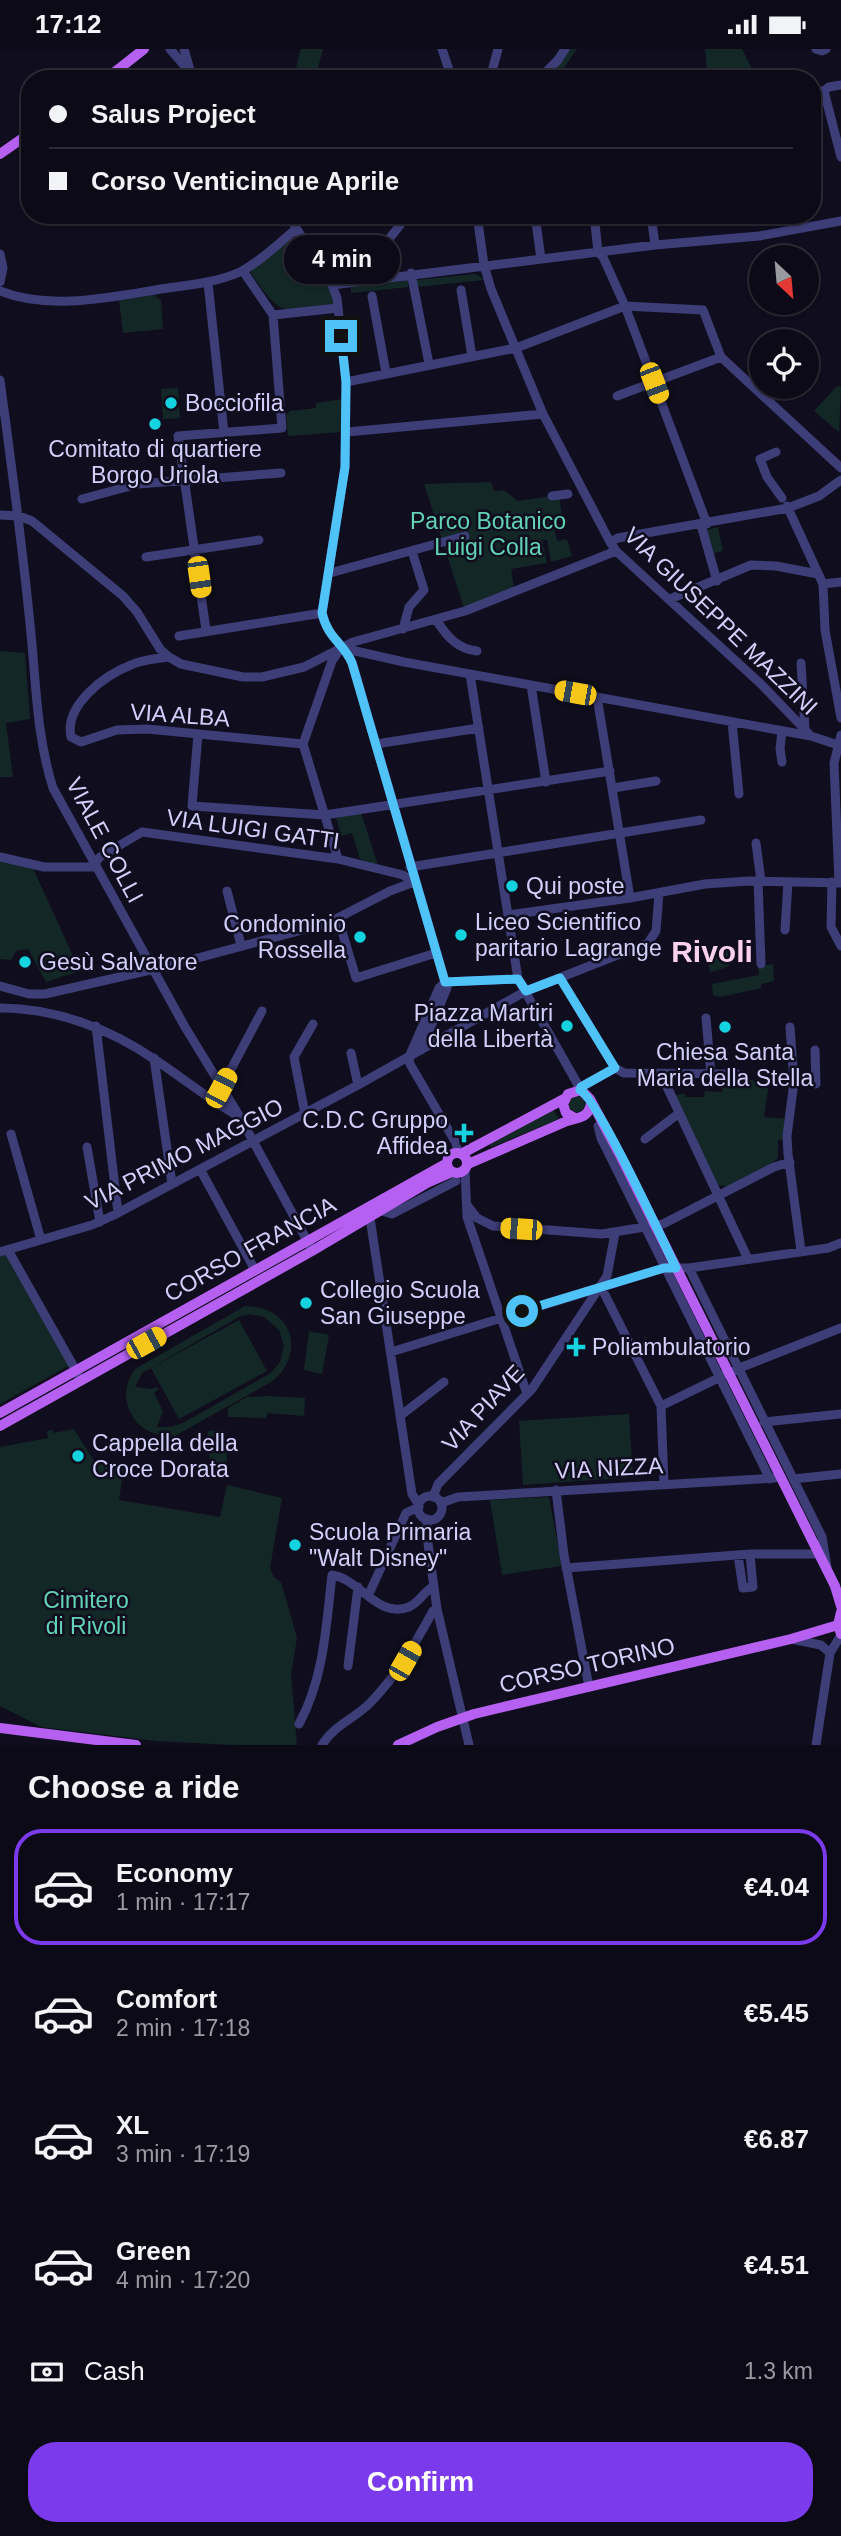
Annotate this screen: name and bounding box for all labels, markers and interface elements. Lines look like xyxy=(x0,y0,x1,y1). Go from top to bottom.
text: 17:12 xyxy=(35,9,102,39)
text: Salus Project xyxy=(91,99,256,129)
text: Corso Venticinque Aprile xyxy=(91,166,399,196)
callout: 4 min xyxy=(283,235,399,283)
north arrow xyxy=(749,245,819,315)
map controls xyxy=(749,245,819,399)
text: 4 min xyxy=(312,246,372,272)
route end xyxy=(325,320,357,352)
button: locate xyxy=(749,329,819,399)
car xyxy=(637,360,672,406)
place label: Bocciofila xyxy=(185,390,284,416)
marker: Bocciofila xyxy=(163,395,179,411)
marker: Comitato di quartiere Borgo Uriola xyxy=(147,416,163,432)
place label: Comitato di quartiere Borgo Uriola xyxy=(48,436,262,488)
park label: Parco Botanico Luigi Colla xyxy=(410,508,566,560)
street label: VIA GIUSEPPE MAZZINI xyxy=(619,522,823,720)
car xyxy=(186,555,213,599)
car xyxy=(553,679,598,707)
street label: VIA ALBA xyxy=(129,699,231,731)
street label: VIALE COLLI xyxy=(61,773,149,907)
street label: VIA LUIGI GATTI xyxy=(165,804,341,854)
place label: Qui poste xyxy=(526,873,624,899)
marker: Qui poste xyxy=(504,878,520,894)
place label: Liceo Scientifico paritario Lagrange xyxy=(475,909,662,961)
place label: Condominio Rossella xyxy=(223,911,346,963)
marker: Liceo Scientifico paritario Lagrange xyxy=(453,927,469,943)
marker: Condominio Rossella xyxy=(352,929,368,945)
district label: Rivoli xyxy=(671,935,753,968)
place label: Gesù Salvatore xyxy=(39,949,198,975)
marker: Gesù Salvatore xyxy=(17,954,33,970)
place label: Piazza Martiri della Libertà xyxy=(414,1000,553,1052)
marker: Piazza Martiri della Libertà xyxy=(559,1018,575,1034)
marker: Chiesa Santa Maria della Stella xyxy=(717,1019,733,1035)
place label: Chiesa Santa Maria della Stella xyxy=(637,1039,813,1091)
car xyxy=(202,1065,241,1111)
street label: VIA PRIMO MAGGIO xyxy=(81,1093,287,1215)
place label: C.D.C Gruppo Affidea xyxy=(302,1107,448,1159)
marker: C.D.C Gruppo Affidea xyxy=(454,1123,474,1143)
street label: CORSO FRANCIA xyxy=(160,1191,341,1307)
car xyxy=(500,1217,543,1241)
place label: Collegio Scuola San Giuseppe xyxy=(320,1277,480,1329)
marker: Collegio Scuola San Giuseppe xyxy=(298,1295,314,1311)
route start xyxy=(506,1295,538,1327)
car xyxy=(123,1324,170,1362)
place label: Poliambulatorio xyxy=(592,1334,751,1360)
marker: Poliambulatorio xyxy=(566,1337,586,1357)
street label: VIA PIAVE xyxy=(437,1360,529,1456)
place label: Cappella della Croce Dorata xyxy=(92,1430,238,1482)
marker: Cappella della Croce Dorata xyxy=(70,1448,86,1464)
street label: VIA NIZZA xyxy=(554,1452,665,1484)
place label: Scuola Primaria "Walt Disney" xyxy=(309,1519,472,1571)
marker: Scuola Primaria "Walt Disney" xyxy=(287,1537,303,1553)
park label: Cimitero di Rivoli xyxy=(43,1587,129,1639)
street label: CORSO TORINO xyxy=(497,1632,677,1698)
car xyxy=(386,1638,425,1684)
text: Choose a ride xyxy=(28,1769,240,1805)
icon: car xyxy=(32,1856,95,1919)
text: Economy xyxy=(116,1858,233,1888)
text: €4.04 xyxy=(744,1872,809,1902)
text: 1 min · 17:17 xyxy=(116,1889,250,1915)
icon: car xyxy=(32,1982,95,2045)
text: Comfort xyxy=(116,1984,217,2014)
text: €5.45 xyxy=(744,1998,809,2028)
text: 2 min · 17:18 xyxy=(116,2015,250,2041)
icon: car xyxy=(32,2108,95,2171)
text: XL xyxy=(116,2110,149,2140)
text: €6.87 xyxy=(744,2124,809,2154)
text: 3 min · 17:19 xyxy=(116,2141,250,2167)
icon: car xyxy=(32,2234,95,2297)
text: Green xyxy=(116,2236,191,2266)
text: €4.51 xyxy=(744,2250,809,2280)
text: 4 min · 17:20 xyxy=(116,2267,250,2293)
icon: cash xyxy=(28,2353,66,2391)
text: Cash xyxy=(84,2356,145,2386)
text: 1.3 km xyxy=(744,2358,813,2384)
button: Confirm xyxy=(28,2442,813,2522)

